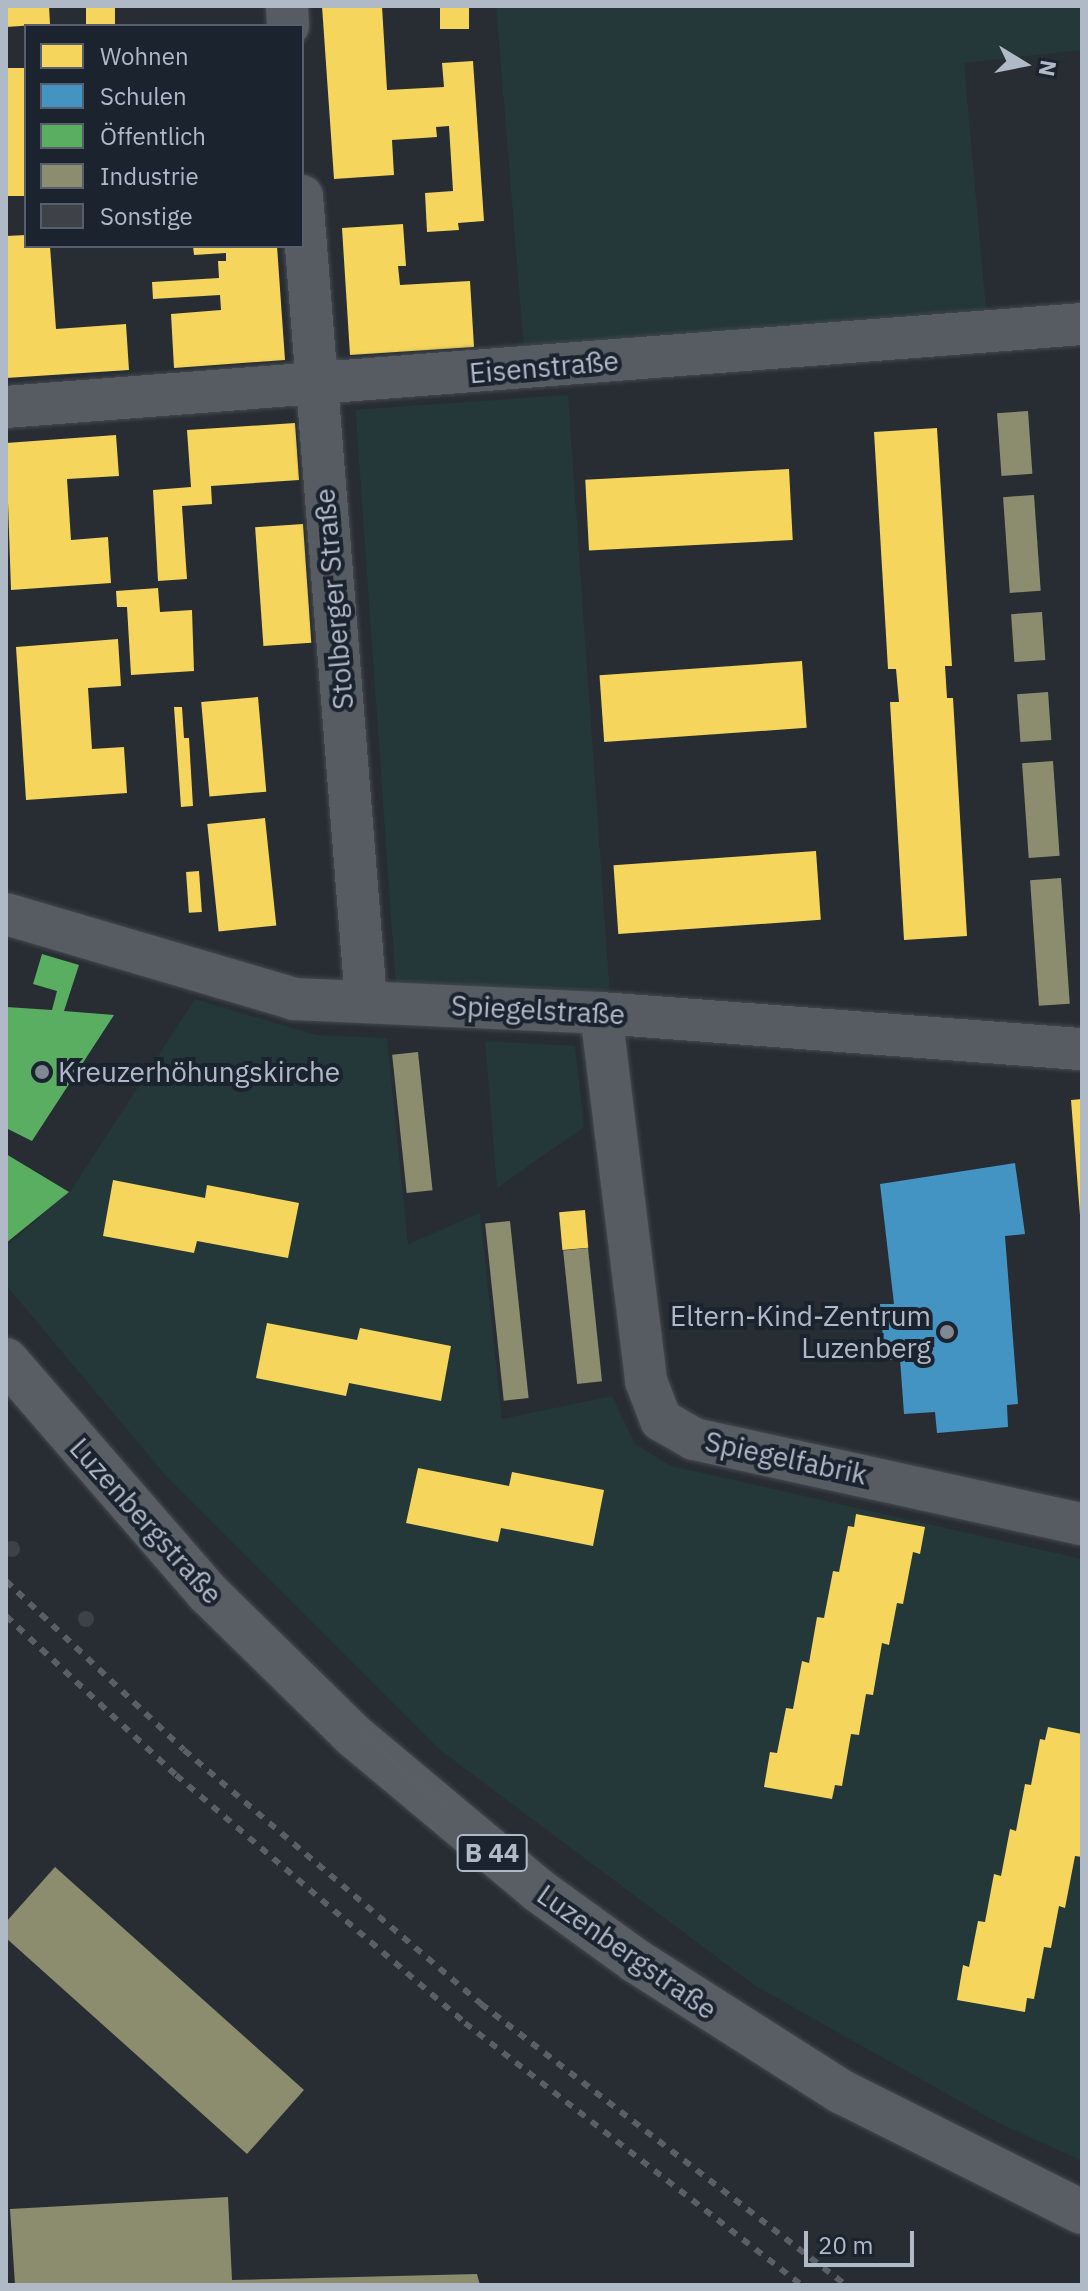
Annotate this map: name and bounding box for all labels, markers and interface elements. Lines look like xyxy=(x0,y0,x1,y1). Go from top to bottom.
legend xyxy=(24,24,304,248)
north arrow xyxy=(984,24,1064,104)
text: Wohnen xyxy=(100,40,189,72)
text: N xyxy=(1032,58,1064,79)
text: Schulen xyxy=(100,80,187,112)
text: Öffentlich xyxy=(100,120,206,152)
text: Industrie xyxy=(100,160,199,192)
text: Sonstige xyxy=(100,200,193,232)
street label: Eisenstraße xyxy=(468,344,620,390)
street label: Stolberger Straße xyxy=(308,487,360,711)
street label: Spiegelstraße xyxy=(450,989,626,1031)
place label: Kreuzerhöhungskirche xyxy=(58,1055,340,1089)
marker: Kreuzerhöhungskirche xyxy=(33,1063,51,1081)
place label: Eltern-Kind-Zentrum Luzenberg xyxy=(670,1299,931,1365)
marker: Eltern-Kind-Zentrum Luzenberg xyxy=(938,1323,956,1341)
street label: Spiegelfabrik xyxy=(702,1424,870,1492)
street label: Luzenbergstraße xyxy=(63,1431,229,1611)
road number: B 44 xyxy=(456,1831,528,1875)
street label: Luzenbergstraße xyxy=(531,1878,723,2026)
scale bar xyxy=(808,2215,918,2265)
text: 20 m xyxy=(818,2229,873,2261)

